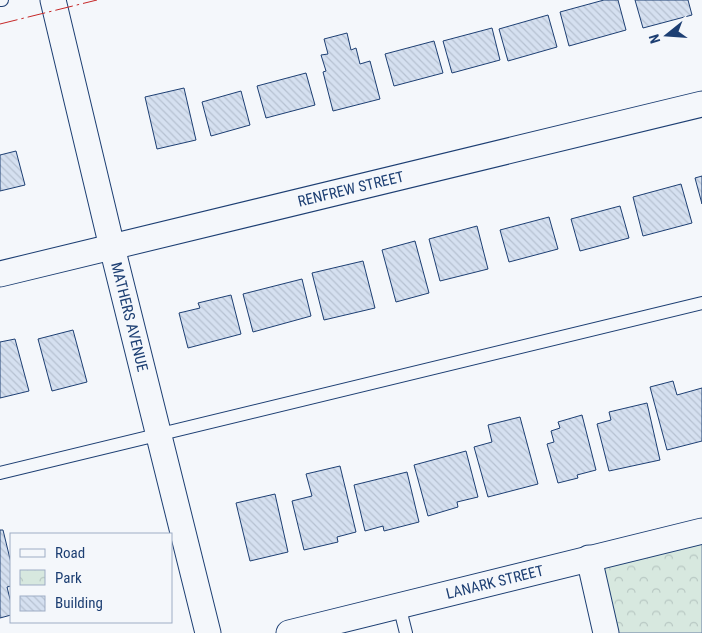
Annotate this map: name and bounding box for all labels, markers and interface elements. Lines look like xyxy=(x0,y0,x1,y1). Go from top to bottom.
north arrow xyxy=(642,10,692,60)
text: N xyxy=(646,32,663,45)
street label: RENFREW STREET xyxy=(296,167,406,211)
street label: MATHERS AVENUE xyxy=(107,260,152,373)
legend xyxy=(10,533,172,623)
text: Road xyxy=(55,544,85,562)
street label: LANARK STREET xyxy=(444,561,546,603)
text: Park xyxy=(55,569,82,587)
text: Building xyxy=(55,594,103,612)

